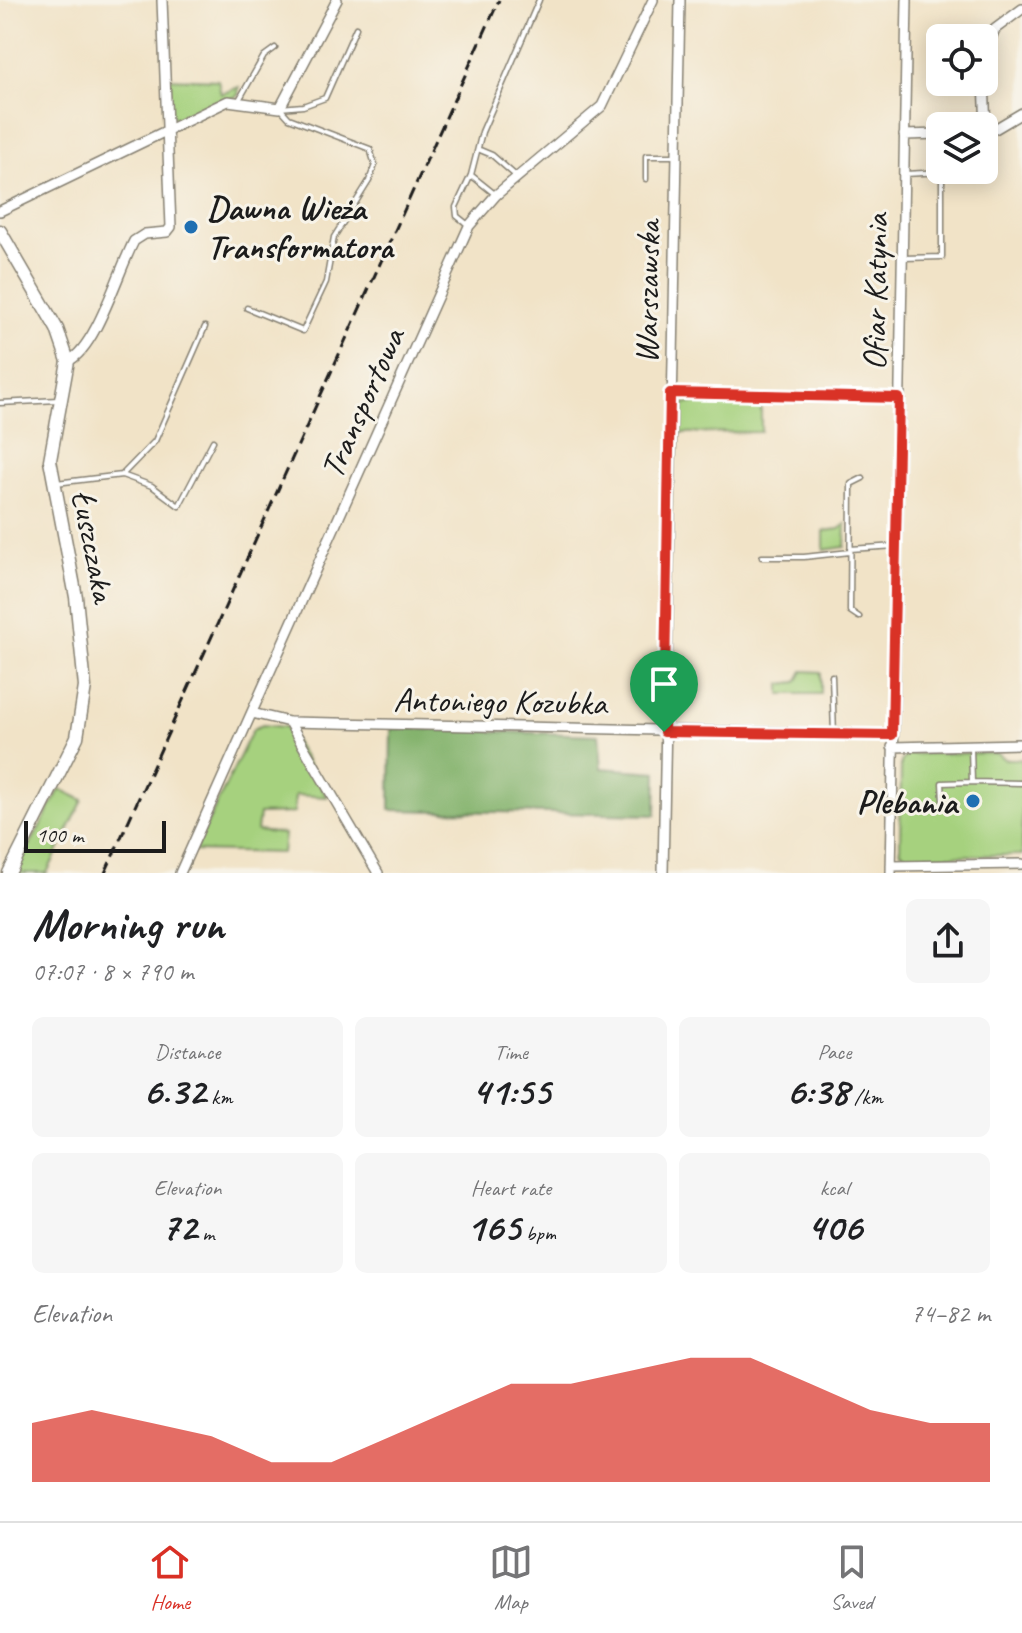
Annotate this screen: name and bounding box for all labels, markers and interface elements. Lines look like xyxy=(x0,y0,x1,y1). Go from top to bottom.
map controls xyxy=(926,24,998,184)
button: locate xyxy=(926,24,998,96)
button: layers xyxy=(926,112,998,184)
place label: Dawna Wieża Transformatora xyxy=(207,186,396,268)
street label: Ofiar Katynia xyxy=(852,211,898,371)
street label: Warszawska xyxy=(624,217,670,364)
marker: Dawna Wieża Transformatora xyxy=(182,218,200,236)
street label: Transportowa xyxy=(310,319,415,485)
street label: Łuszczaka xyxy=(62,487,126,608)
pin xyxy=(630,650,698,732)
icon: arrive xyxy=(642,662,686,706)
street label: Antoniego Kozubka xyxy=(393,678,609,724)
place label: Plebania xyxy=(857,780,960,823)
marker: Plebania xyxy=(964,792,982,810)
scale bar xyxy=(24,817,166,853)
text: 100 m xyxy=(36,821,83,849)
text: Morning run xyxy=(32,897,224,952)
button: share xyxy=(906,899,990,983)
text: 07:07 · 8 × 790 m xyxy=(32,955,193,988)
text: Distance xyxy=(155,1038,220,1066)
text: Time xyxy=(494,1038,528,1066)
text: Pace xyxy=(817,1038,851,1066)
text: 6.32 xyxy=(143,1066,206,1116)
text: 41:55 xyxy=(472,1066,550,1116)
text: 6:38 xyxy=(786,1066,849,1116)
text: km xyxy=(206,1083,232,1111)
text: /km xyxy=(849,1083,883,1111)
text: Elevation xyxy=(154,1174,222,1202)
text: Heart rate xyxy=(471,1174,551,1202)
text: kcal xyxy=(820,1174,849,1202)
text: 72 xyxy=(161,1202,197,1252)
text: 165 xyxy=(466,1202,520,1252)
text: 406 xyxy=(807,1202,862,1252)
text: m xyxy=(197,1219,214,1247)
text: bpm xyxy=(520,1219,556,1247)
text: Elevation xyxy=(32,1297,112,1330)
text: 74–82 m xyxy=(911,1297,990,1330)
tab: Home xyxy=(148,1540,192,1616)
tab: Map xyxy=(489,1540,533,1616)
tab: Saved xyxy=(830,1540,874,1616)

